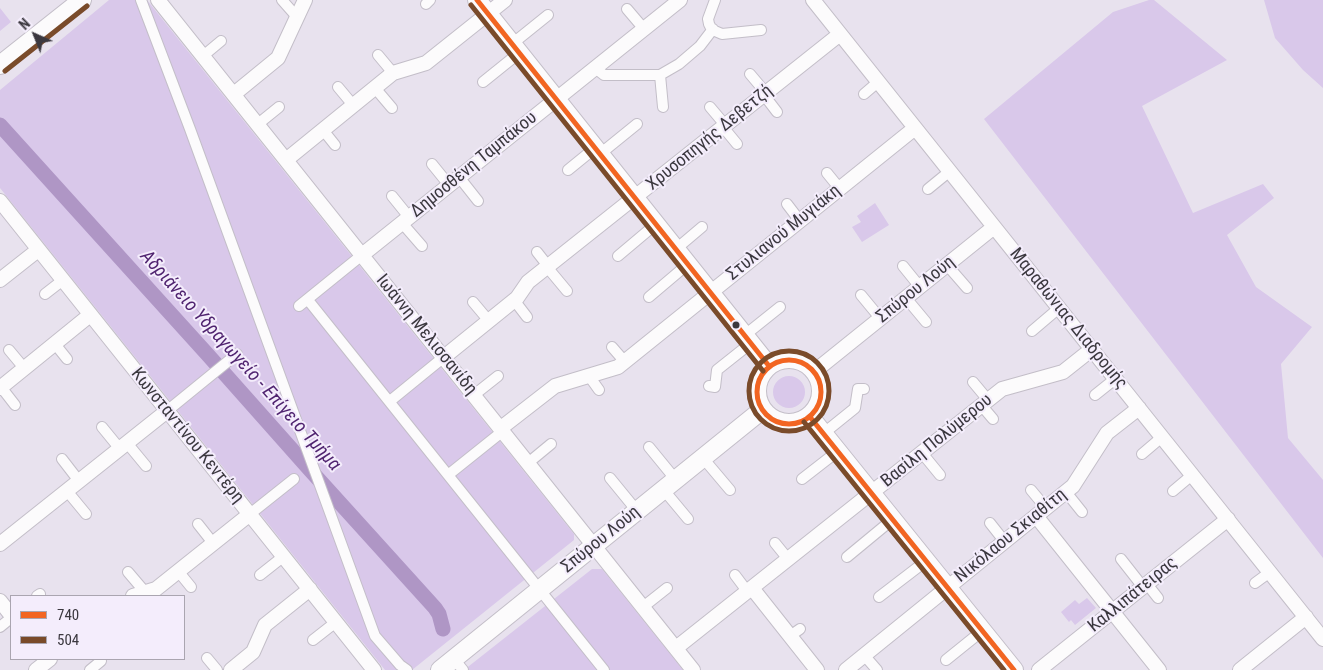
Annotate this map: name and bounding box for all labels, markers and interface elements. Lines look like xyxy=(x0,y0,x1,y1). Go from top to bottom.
north arrow xyxy=(10,10,60,60)
text: N xyxy=(16,15,33,33)
street label: Χρυσοπηγής Δεβετζή xyxy=(642,80,778,196)
street label: Δημοσθένη Ταμπάκου xyxy=(406,107,542,223)
street label: Στυλιανού Μυγιάκη xyxy=(723,180,845,286)
street label: Μαραθώνιας Διαδρομής xyxy=(1004,244,1132,394)
water label: Αδριάνειο Υδραγωγείο - Επίγειο Τμήμα xyxy=(135,246,345,476)
street label: Σπύρου Λούη xyxy=(872,252,960,328)
street label: Ιωάννη Μελισσανίδη xyxy=(371,270,481,400)
unlabelled marker xyxy=(731,320,741,330)
street label: Κωνσταντίνου Κεντέρη xyxy=(126,364,248,508)
street label: Βασίλη Πολύμερου xyxy=(877,390,997,492)
street label: Νικόλαου Σκιαθίτη xyxy=(951,484,1071,588)
street label: Σπύρου Λούη xyxy=(557,502,645,578)
street label: Καλλιπάτειρας xyxy=(1084,553,1182,637)
legend xyxy=(10,595,185,660)
text: 740 xyxy=(57,606,79,624)
text: 504 xyxy=(57,631,79,649)

